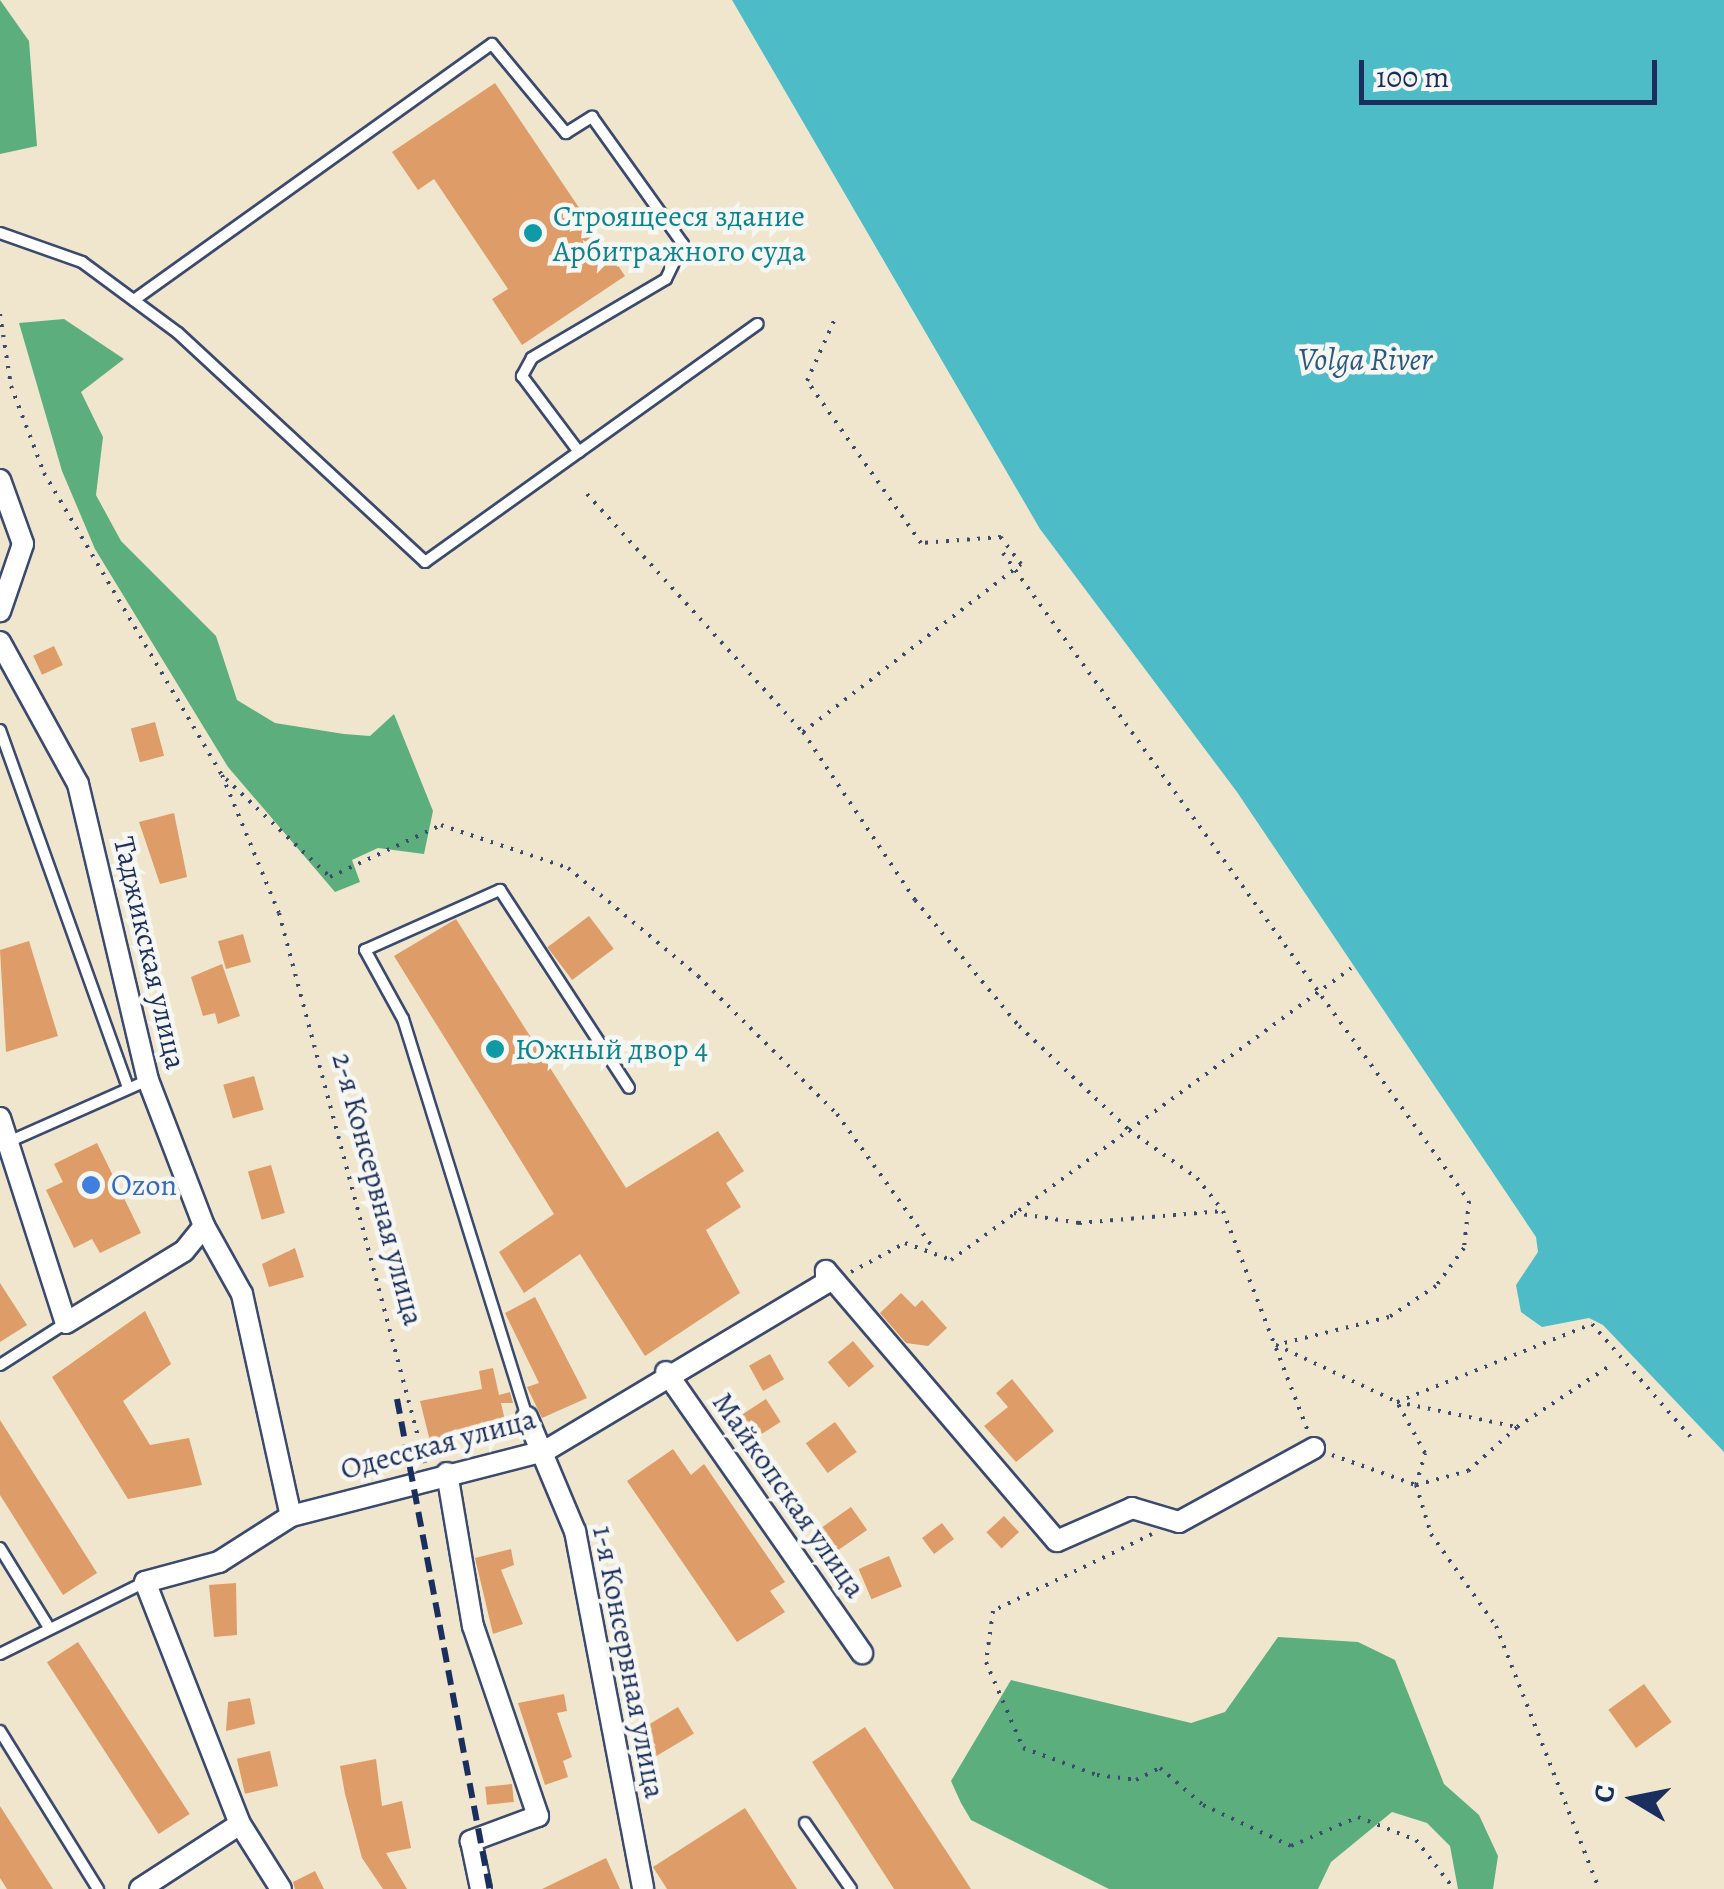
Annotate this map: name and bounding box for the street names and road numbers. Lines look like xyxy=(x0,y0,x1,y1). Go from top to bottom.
street label: Таджикская улица xyxy=(106,833,194,1073)
street label: 2-я Консервная улица xyxy=(324,1049,432,1329)
street label: Майкопская улица xyxy=(705,1385,873,1605)
street label: Одесская улица xyxy=(336,1401,540,1487)
street label: 1-я Консервная улица xyxy=(585,1523,673,1801)

